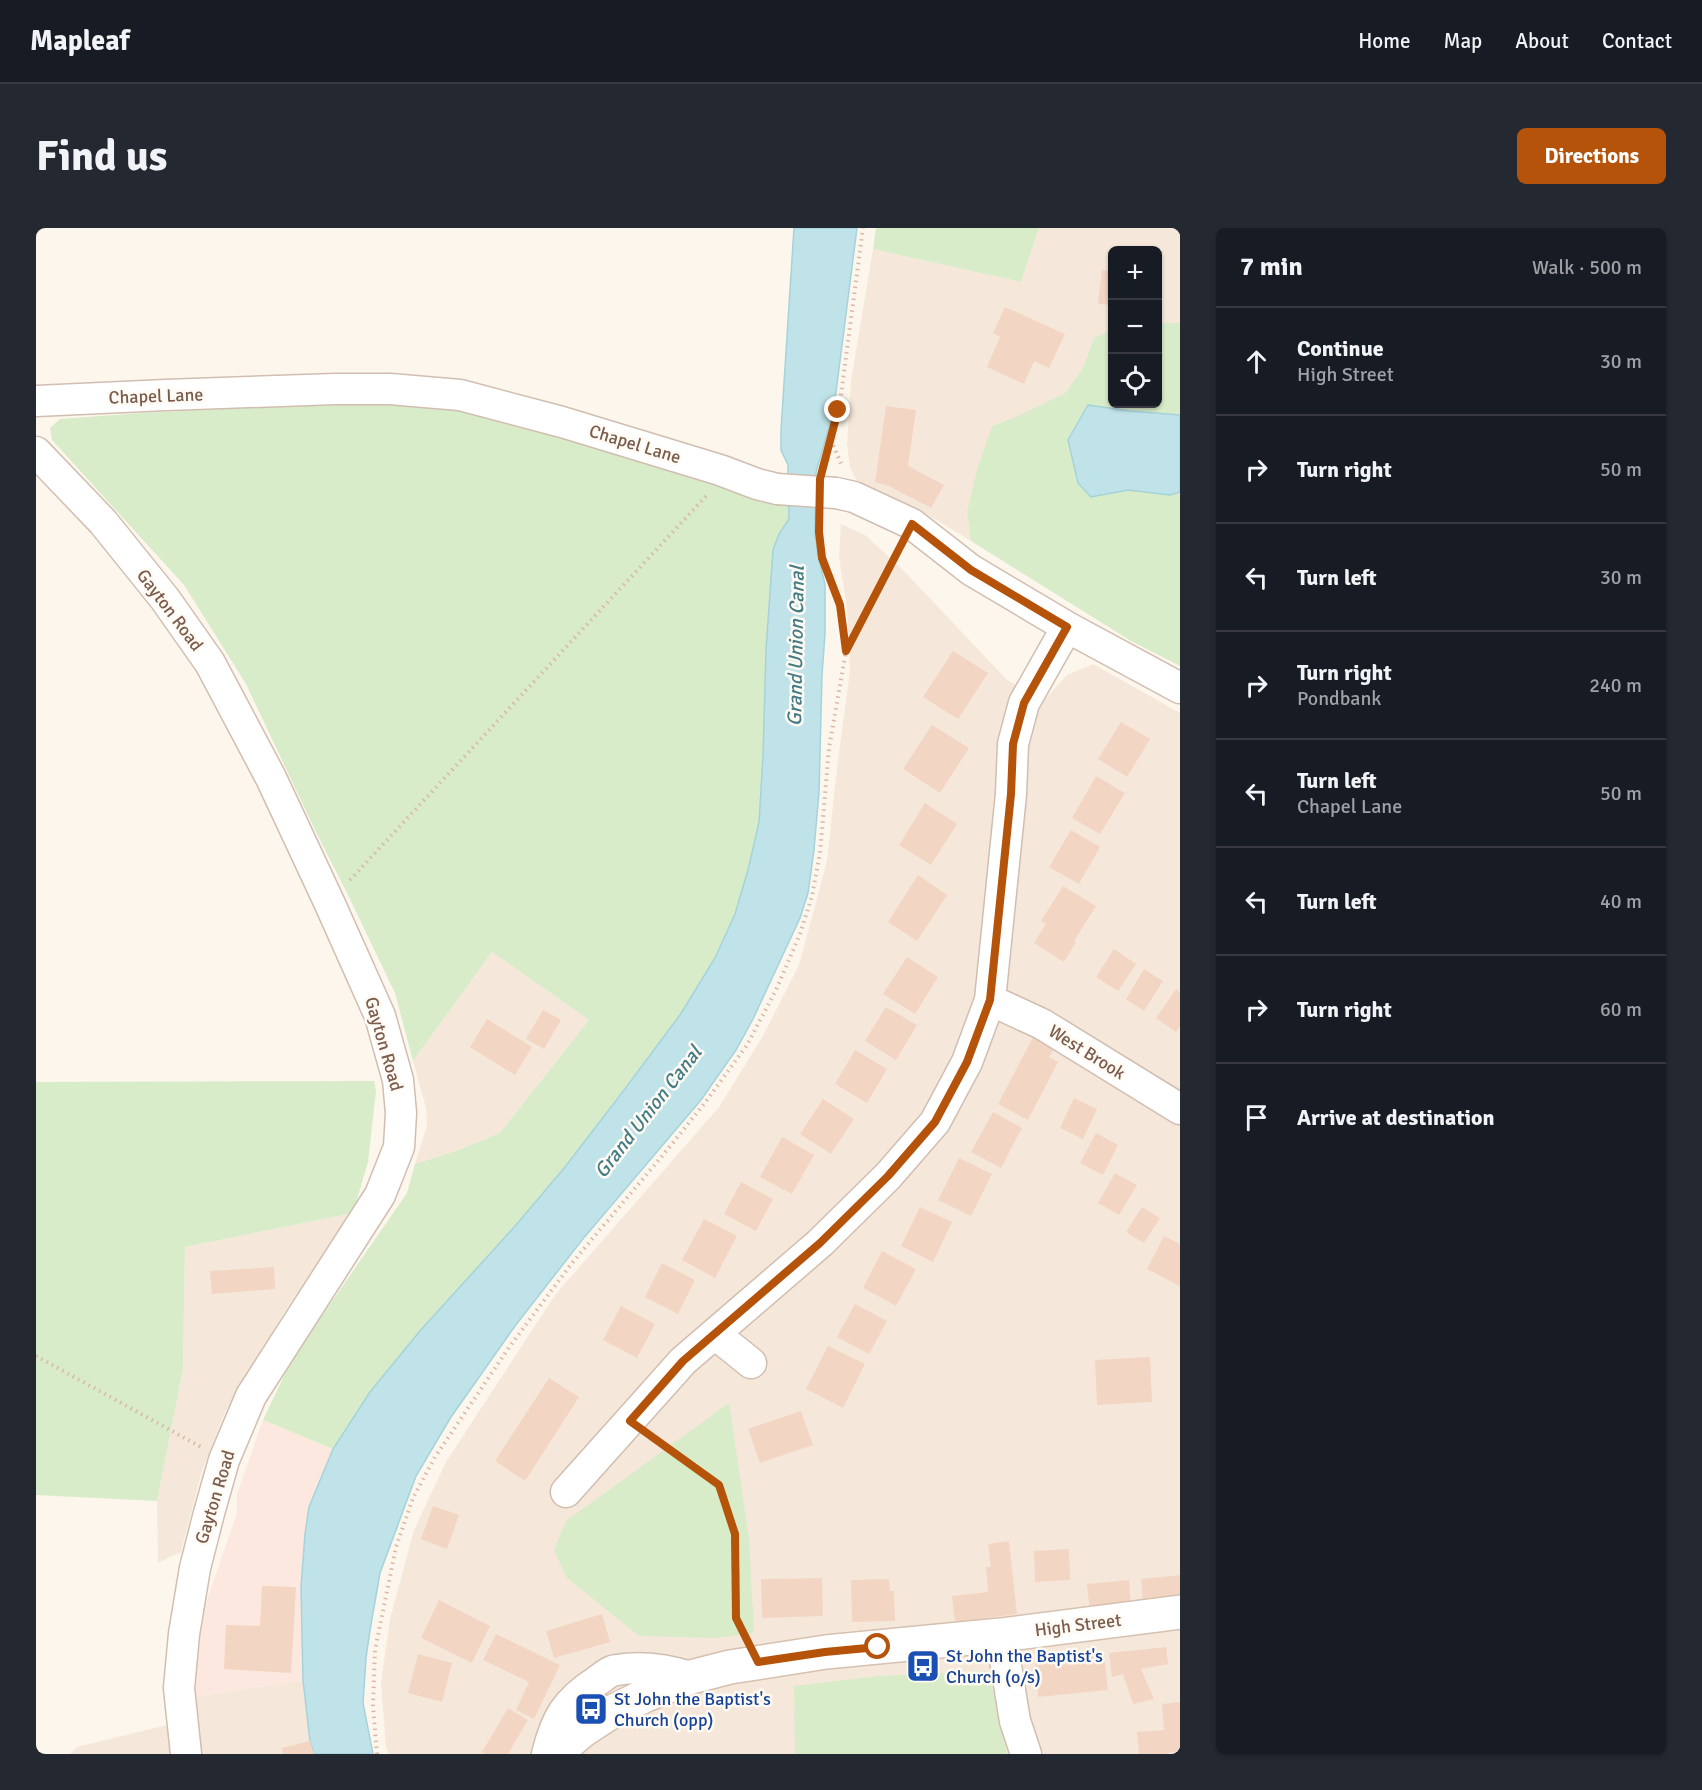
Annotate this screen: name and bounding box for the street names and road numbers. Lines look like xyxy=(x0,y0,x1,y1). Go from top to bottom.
street label: Chapel Lane xyxy=(108,383,204,409)
street label: Chapel Lane xyxy=(586,420,684,468)
street label: Gayton Road xyxy=(132,565,208,655)
street label: Gayton Road xyxy=(360,994,408,1094)
street label: West Brook xyxy=(1045,1020,1129,1084)
street label: Gayton Road xyxy=(190,1447,240,1547)
street label: High Street xyxy=(1033,1609,1123,1641)

